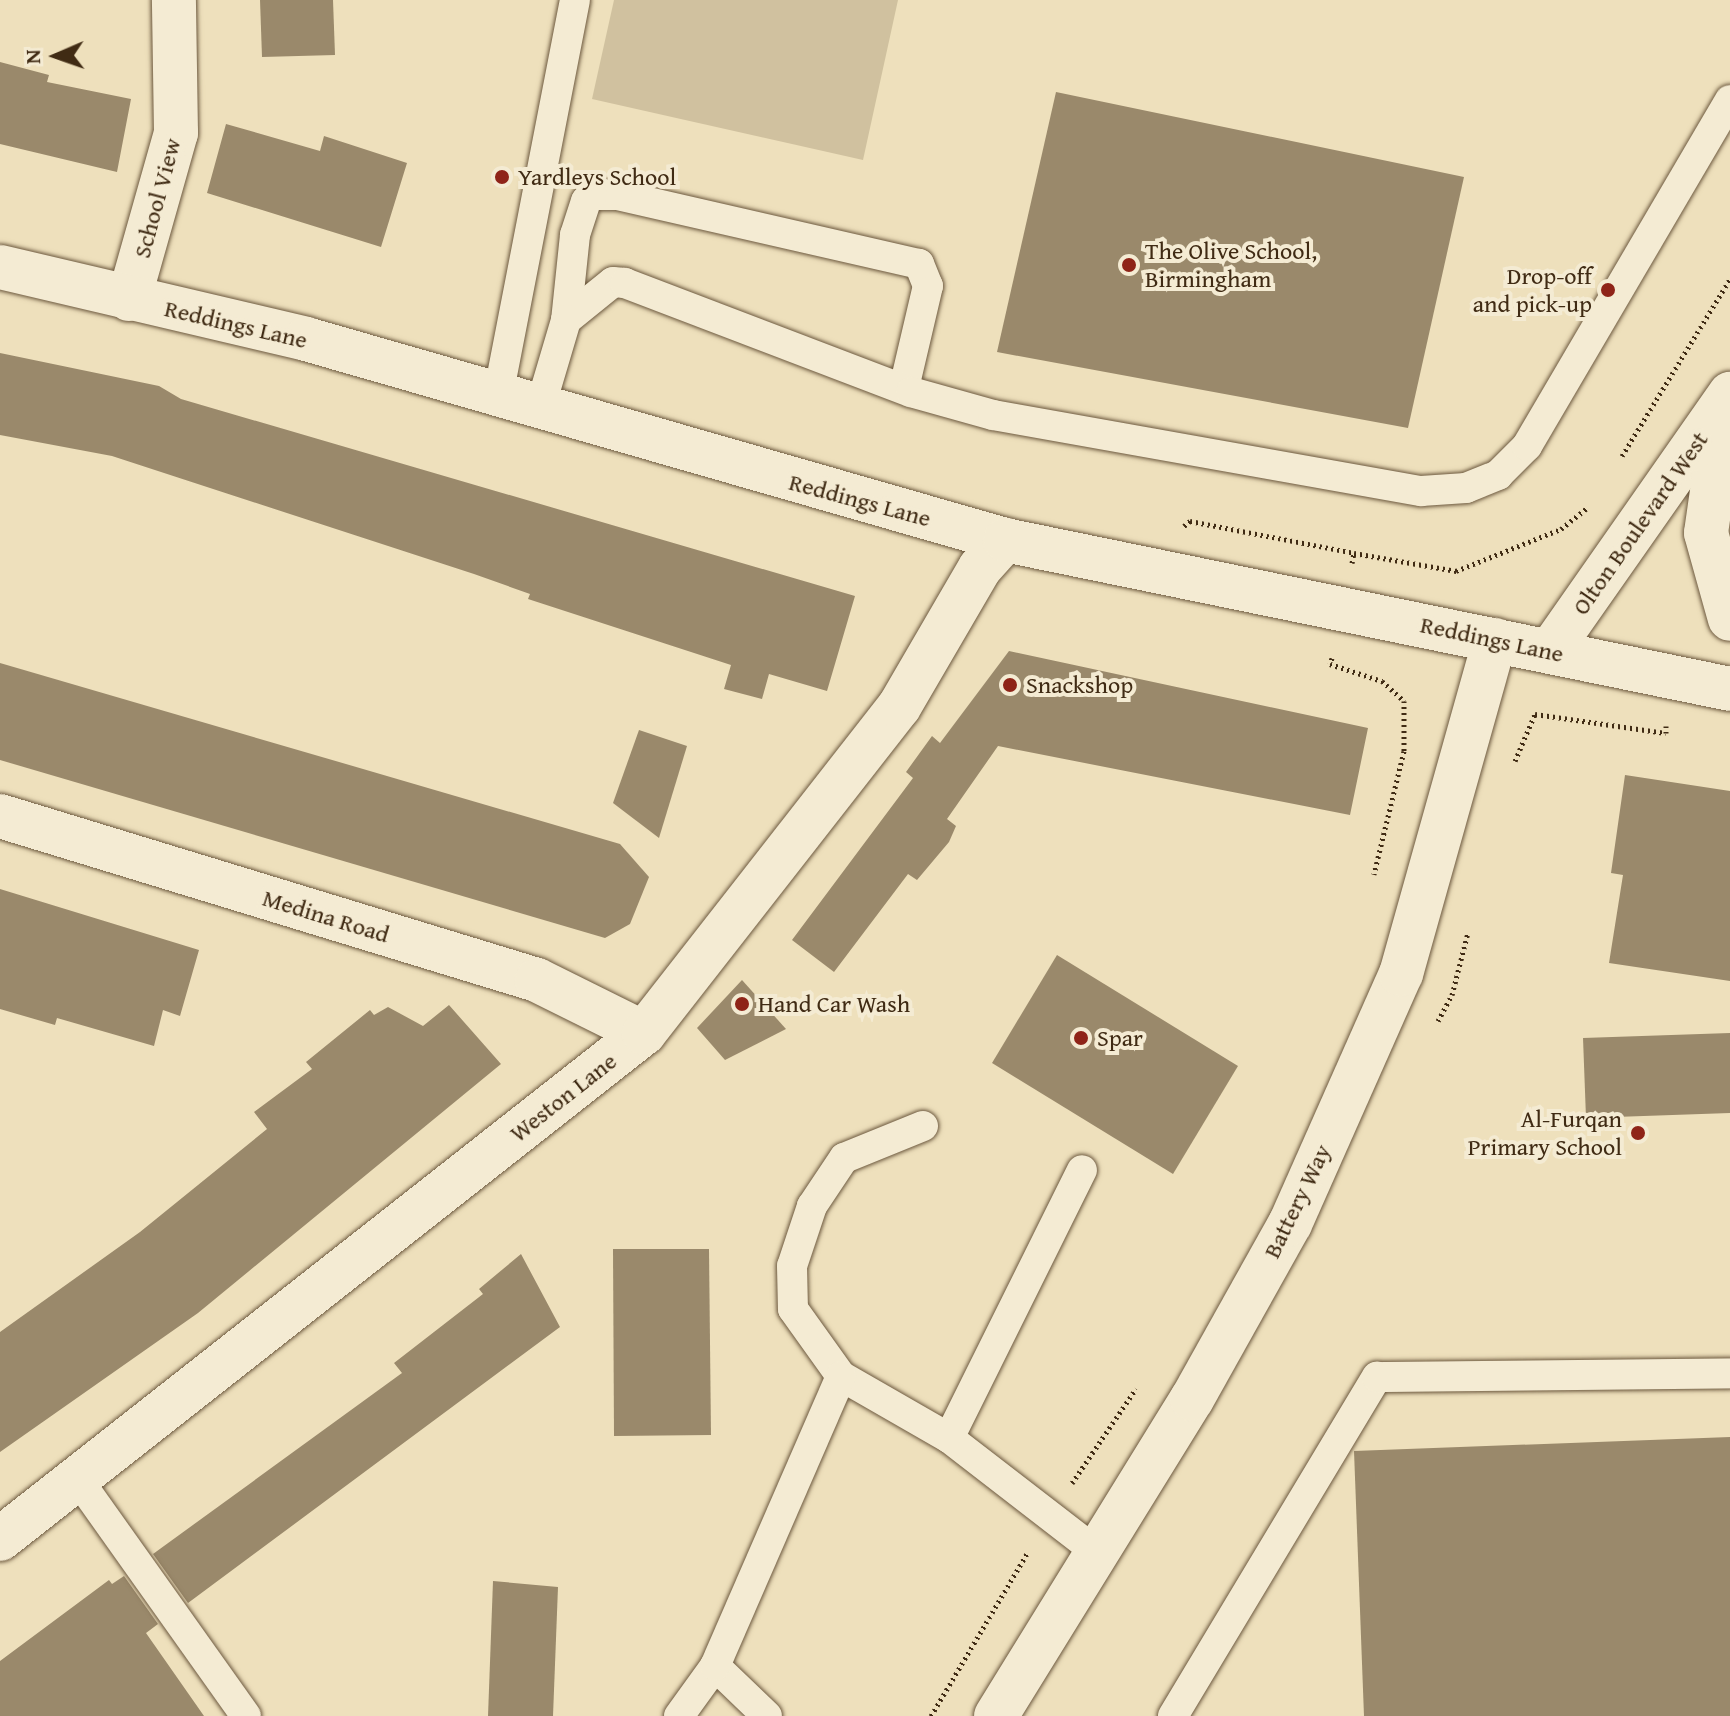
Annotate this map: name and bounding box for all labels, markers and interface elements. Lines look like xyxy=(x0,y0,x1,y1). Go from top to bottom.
north arrow xyxy=(16,16,96,96)
text: N xyxy=(16,49,48,65)
street label: School View xyxy=(127,135,187,261)
place label: Yardleys School xyxy=(518,163,676,191)
marker: Yardleys School xyxy=(493,168,511,186)
place label: The Olive School, Birmingham xyxy=(1145,237,1317,293)
marker: The Olive School, Birmingham xyxy=(1120,256,1138,274)
place label: Drop-off and pick-up xyxy=(1473,262,1592,318)
marker: Drop-off and pick-up xyxy=(1599,281,1617,299)
street label: Reddings Lane xyxy=(162,294,310,354)
street label: Olton Boulevard West xyxy=(1566,426,1714,620)
street label: Reddings Lane xyxy=(786,467,934,533)
street label: Reddings Lane xyxy=(1418,610,1566,668)
place label: Snackshop xyxy=(1026,671,1133,699)
marker: Snackshop xyxy=(1001,676,1019,694)
street label: Medina Road xyxy=(259,883,393,949)
place label: Hand Car Wash xyxy=(758,990,910,1018)
marker: Hand Car Wash xyxy=(733,995,751,1013)
place label: Spar xyxy=(1097,1024,1143,1052)
marker: Spar xyxy=(1072,1029,1090,1047)
street label: Weston Lane xyxy=(504,1046,622,1148)
place label: Al-Furqan Primary School xyxy=(1468,1105,1622,1161)
marker: Al-Furqan Primary School xyxy=(1629,1124,1647,1142)
street label: Battery Way xyxy=(1257,1139,1337,1263)

